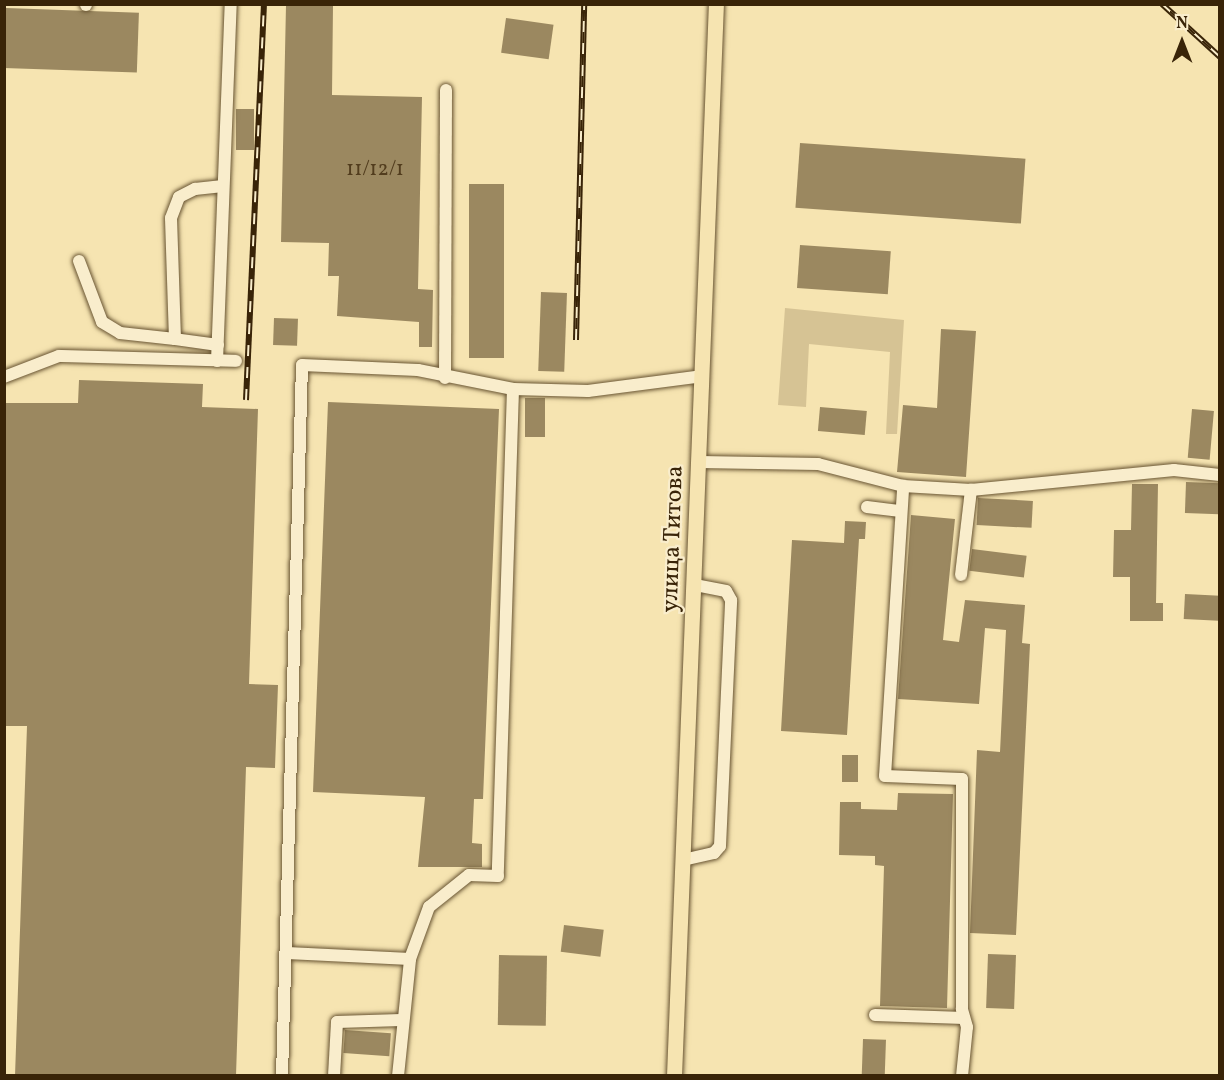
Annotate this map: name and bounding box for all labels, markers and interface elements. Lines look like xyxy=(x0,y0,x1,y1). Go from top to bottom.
north arrow xyxy=(1152,12,1212,72)
text: N xyxy=(1176,13,1188,35)
house number: 11/12/1 xyxy=(346,157,404,183)
street label: улица Титова xyxy=(657,464,691,614)

